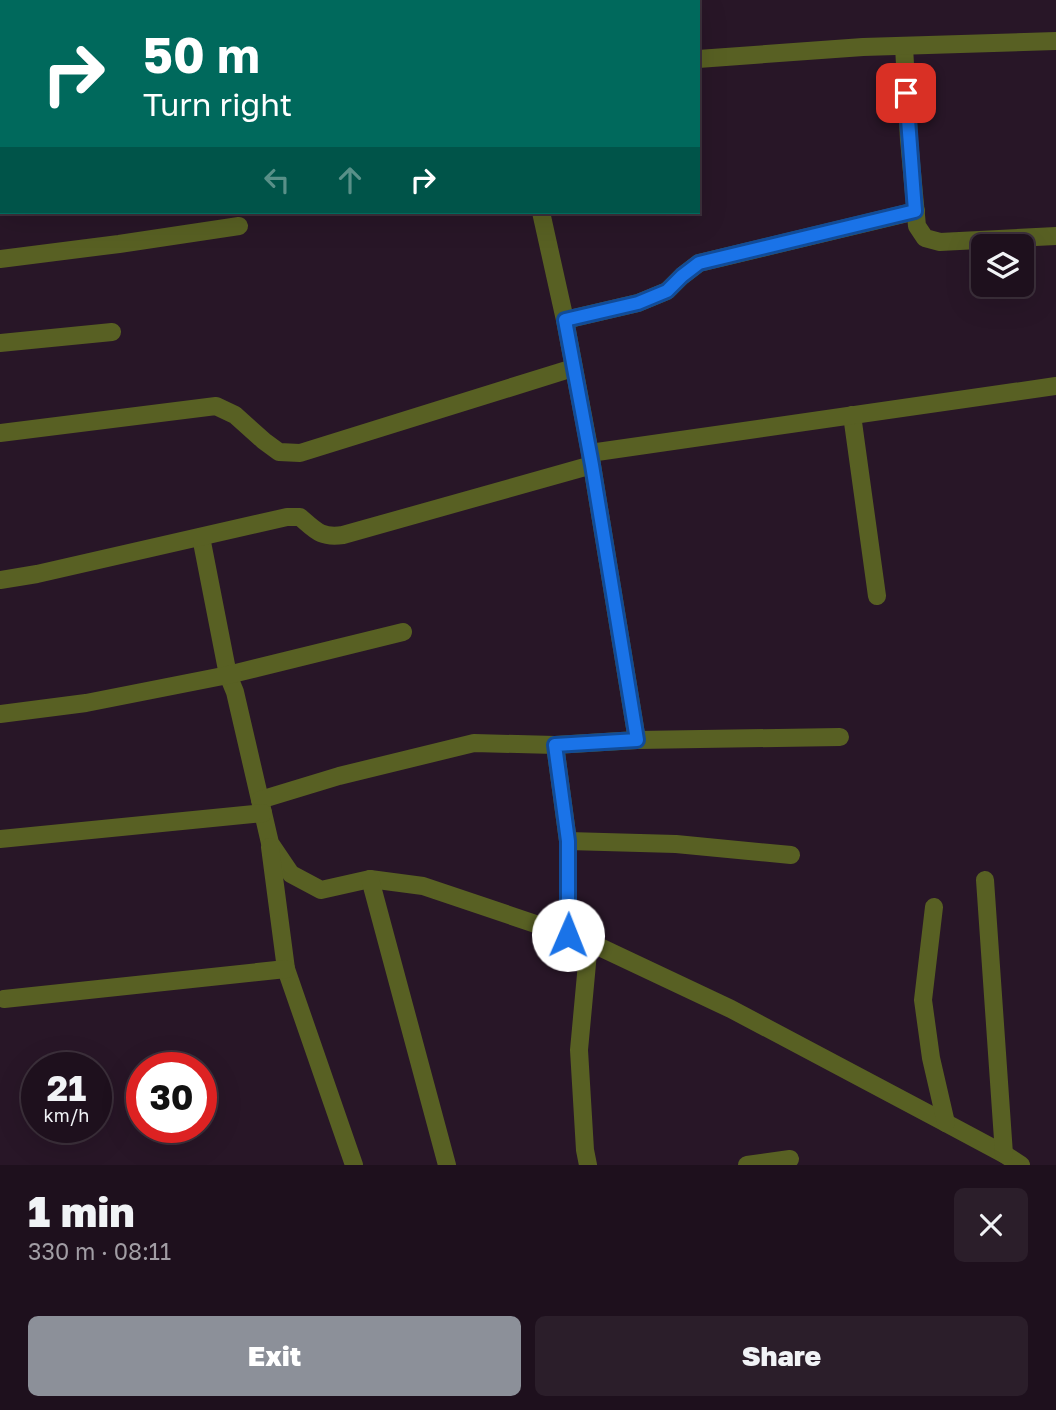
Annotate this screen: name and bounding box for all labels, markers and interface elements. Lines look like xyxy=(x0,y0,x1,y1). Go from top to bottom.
text: 50 m xyxy=(143,25,260,84)
icon: right xyxy=(28,28,119,119)
pin xyxy=(876,63,936,123)
icon: arrive xyxy=(887,74,925,112)
text: Turn right xyxy=(143,85,292,123)
icon: left xyxy=(258,161,296,199)
icon: ahead xyxy=(331,161,369,199)
icon: right xyxy=(404,161,442,199)
map controls xyxy=(971,234,1034,297)
button: layers xyxy=(971,234,1034,297)
position arrow xyxy=(531,898,605,972)
speed limit sign: 30 xyxy=(126,1052,217,1143)
text: 21 xyxy=(47,1067,86,1109)
text: km/h xyxy=(44,1104,89,1126)
text: 1 min xyxy=(28,1186,135,1236)
button: close xyxy=(954,1188,1028,1262)
text: 330 m · 08:11 xyxy=(28,1237,171,1265)
button: Exit xyxy=(28,1316,521,1396)
button: Share xyxy=(535,1316,1028,1396)

